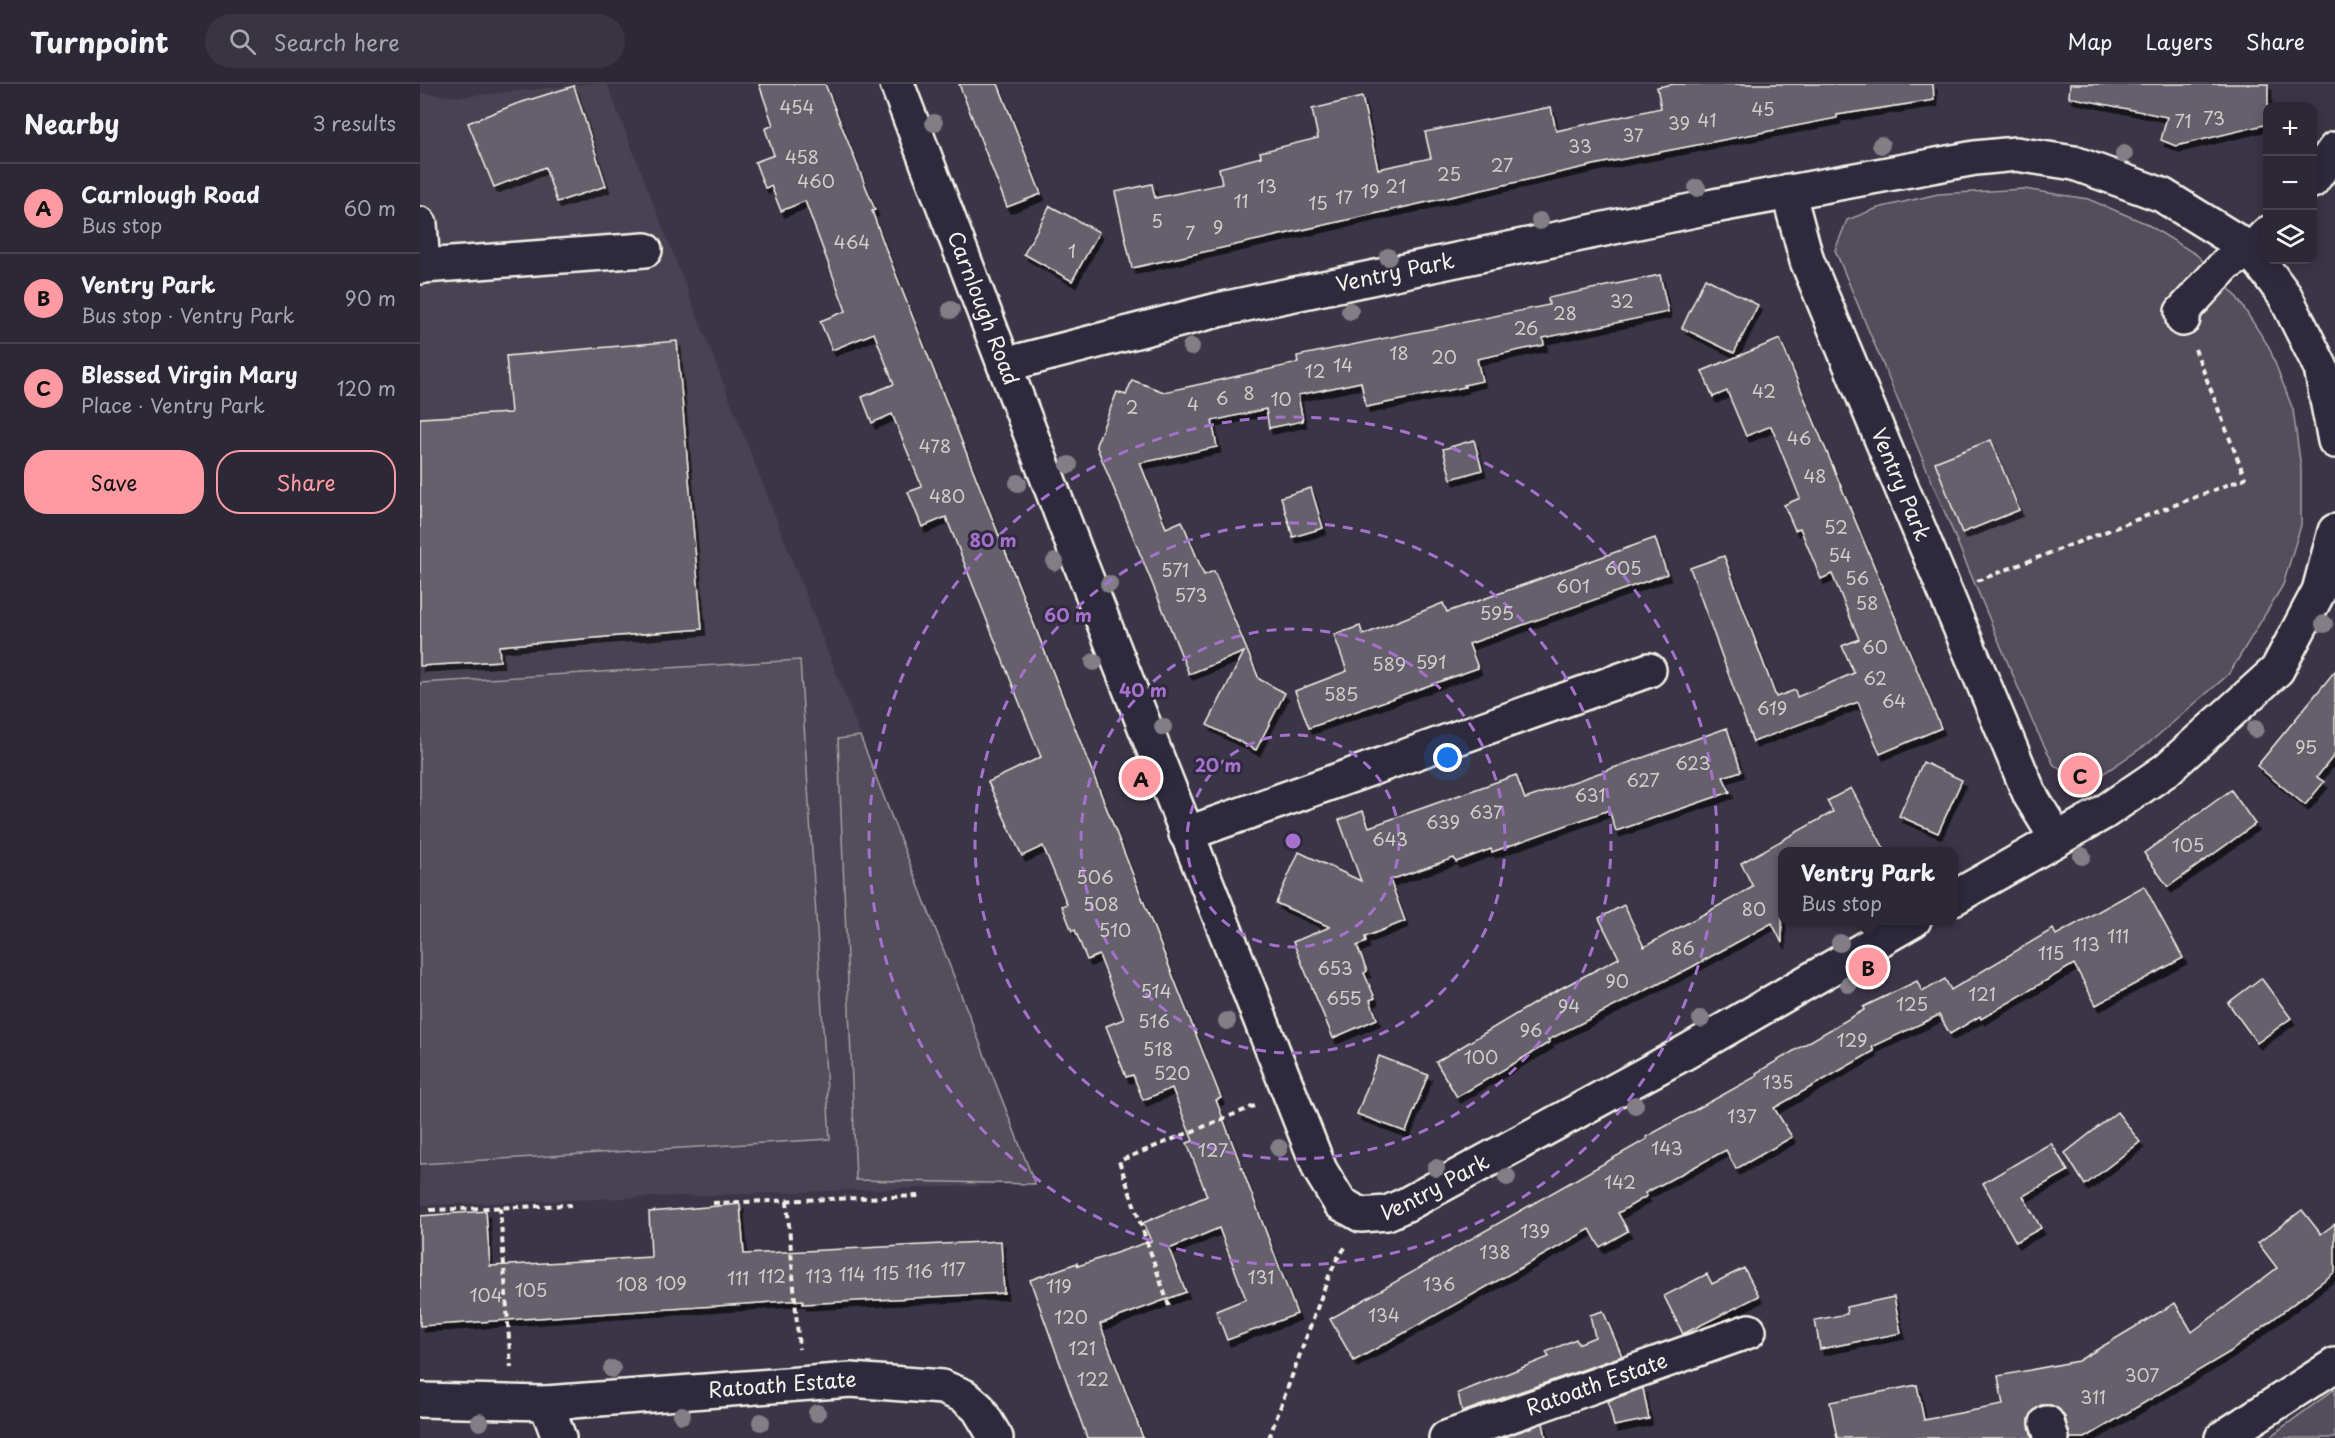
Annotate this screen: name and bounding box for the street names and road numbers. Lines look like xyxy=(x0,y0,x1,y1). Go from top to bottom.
street label: Carnlough Road xyxy=(941,226,1029,389)
street label: Ventry Park xyxy=(1333,243,1457,299)
street label: Ventry Park xyxy=(1864,422,1940,546)
street label: Ventry Park xyxy=(1379,1144,1494,1227)
street label: Ratoath Estate xyxy=(1521,1343,1671,1423)
street label: Ratoath Estate xyxy=(707,1362,857,1405)

